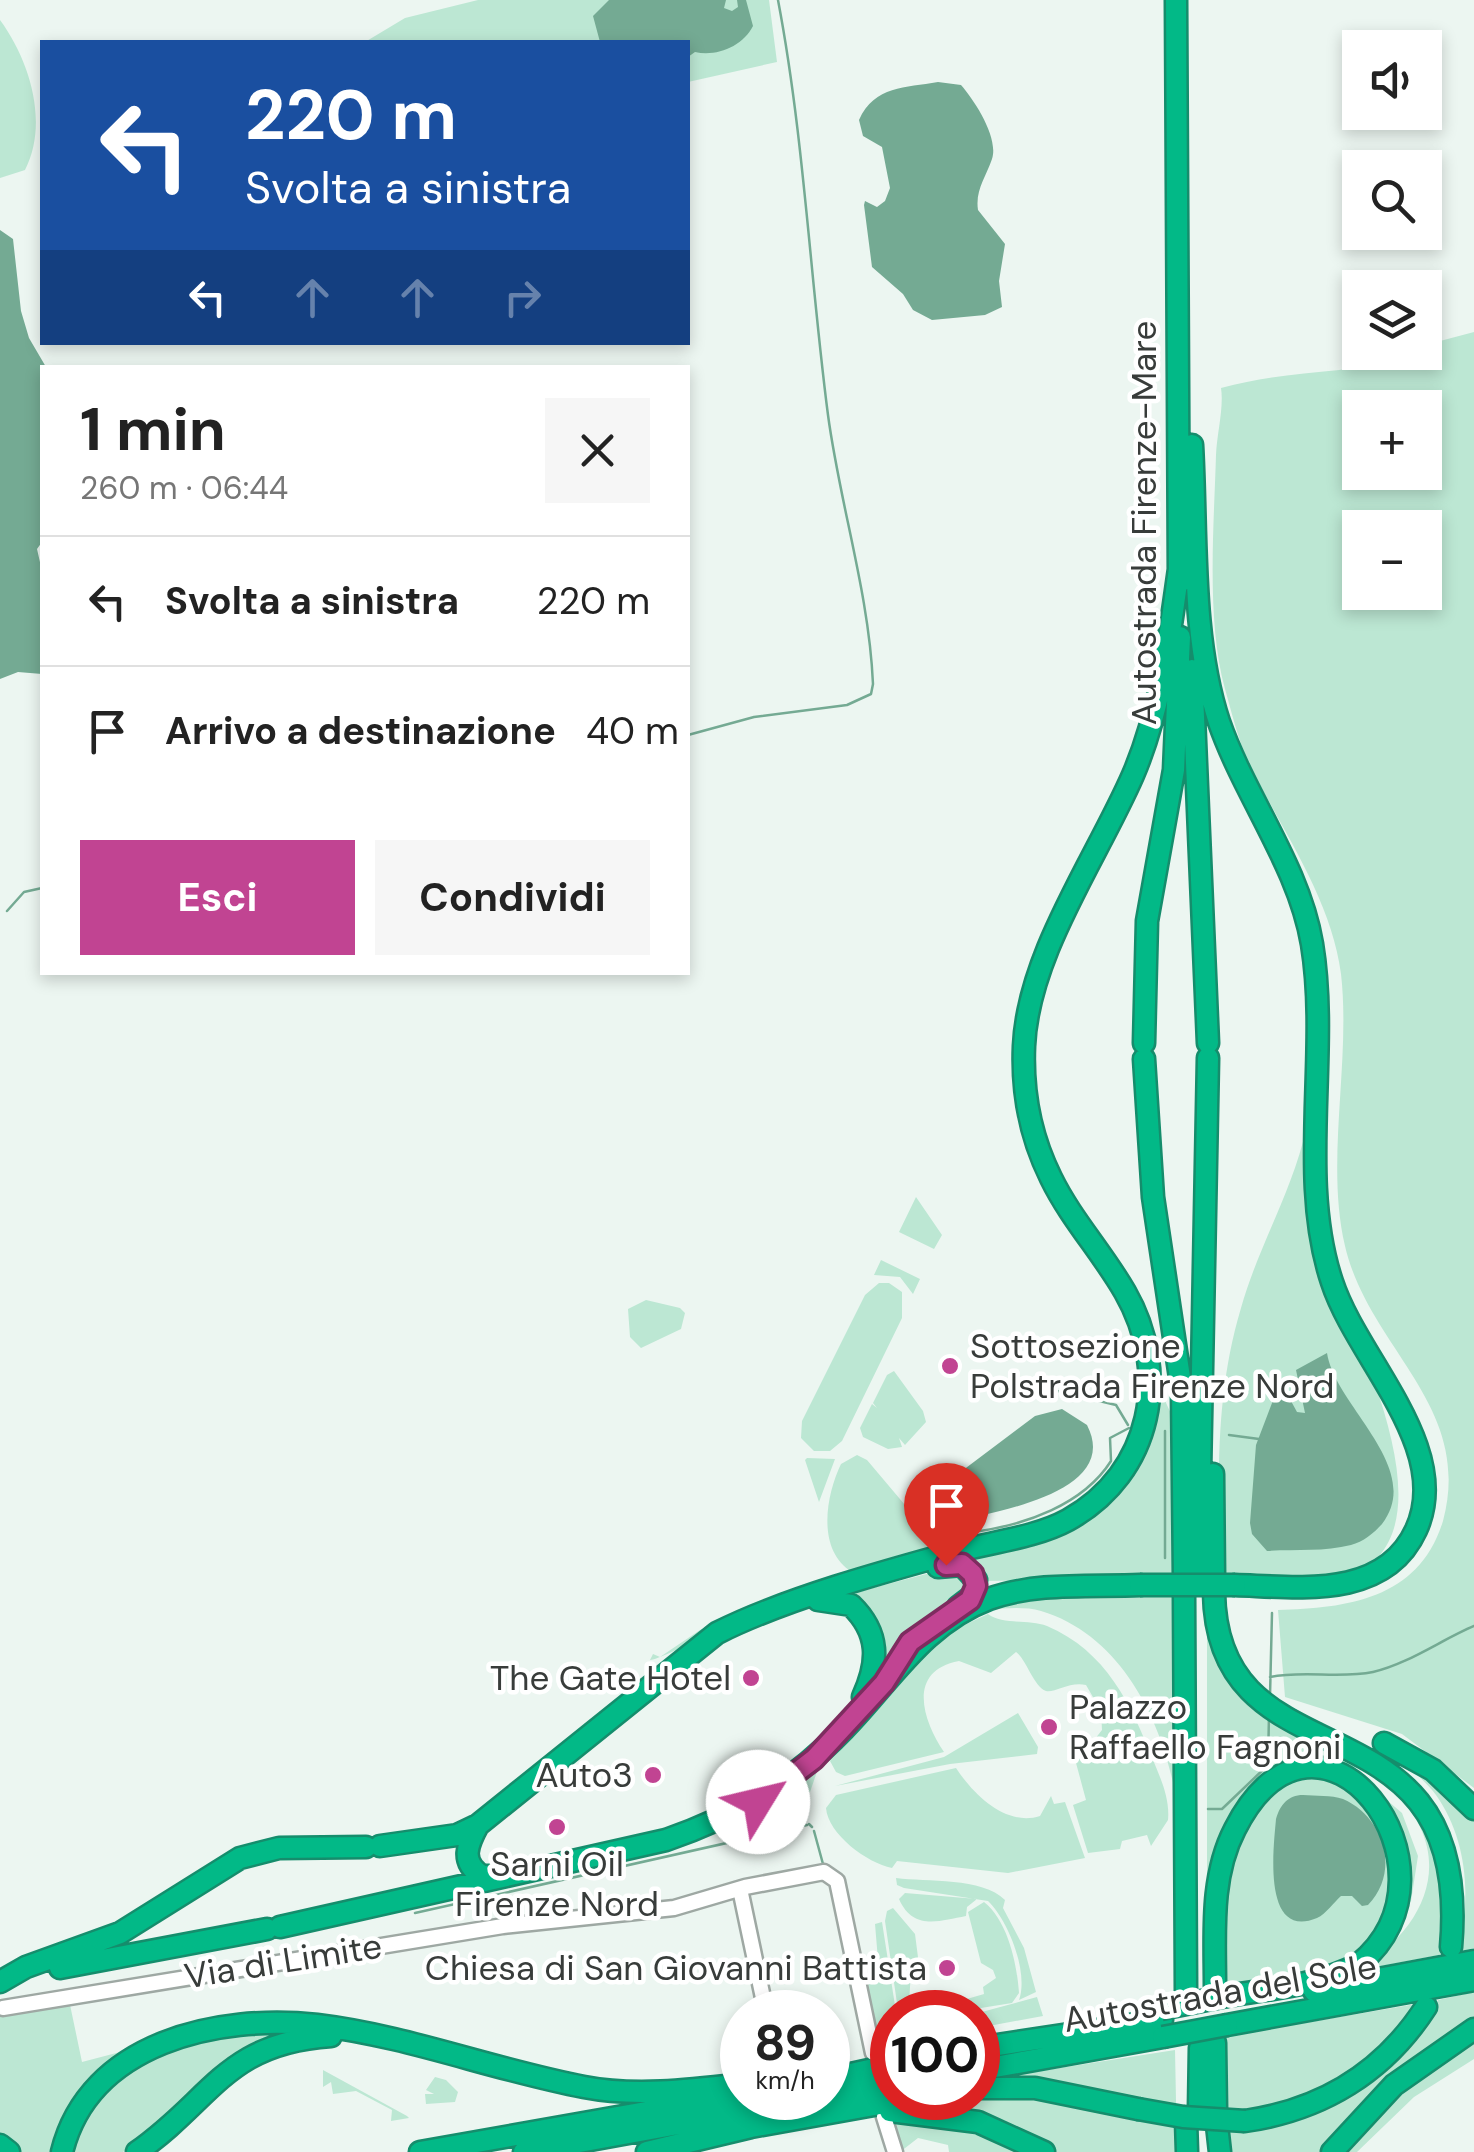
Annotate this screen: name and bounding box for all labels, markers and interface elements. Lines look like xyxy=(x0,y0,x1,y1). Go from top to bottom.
map controls xyxy=(1342,30,1442,610)
button: sound xyxy=(1342,30,1442,130)
text: 220 m xyxy=(245,70,457,161)
icon: left xyxy=(80,80,210,210)
button: search xyxy=(1342,150,1442,250)
text: Svolta a sinistra xyxy=(245,158,571,217)
icon: left xyxy=(180,270,235,325)
icon: ahead xyxy=(285,270,340,325)
icon: ahead xyxy=(390,270,445,325)
icon: right xyxy=(495,270,550,325)
button: layers xyxy=(1342,270,1442,370)
street label: Autostrada Firenze-Mare xyxy=(1121,321,1167,725)
text: 1 min xyxy=(80,390,226,469)
button: + xyxy=(1342,390,1442,490)
button: close xyxy=(545,398,650,503)
text: 260 m · 06:44 xyxy=(80,467,288,509)
button: − xyxy=(1342,510,1442,610)
icon: left xyxy=(80,574,135,629)
text: Svolta a sinistra xyxy=(165,576,459,626)
text: 220 m xyxy=(537,576,650,626)
icon: arrive xyxy=(80,704,135,759)
text: Arrivo a destinazione xyxy=(165,706,556,756)
text: 40 m xyxy=(586,706,679,756)
button: Esci xyxy=(80,840,355,955)
button: Condividi xyxy=(375,840,650,955)
place label: Sottosezione Polstrada Firenze Nord xyxy=(970,1323,1334,1409)
marker: Sottosezione Polstrada Firenze Nord xyxy=(939,1355,961,1377)
pin xyxy=(904,1463,989,1566)
icon: arrive xyxy=(919,1478,974,1533)
place label: The Gate Hotel xyxy=(490,1655,731,1701)
marker: The Gate Hotel xyxy=(740,1667,762,1689)
place label: Palazzo Raffaello Fagnoni xyxy=(1069,1684,1341,1770)
marker: Palazzo Raffaello Fagnoni xyxy=(1038,1716,1060,1738)
position arrow xyxy=(706,1750,810,1854)
place label: Auto3 xyxy=(535,1752,633,1798)
marker: Auto3 xyxy=(642,1764,664,1786)
marker: Sarni Oil Firenze Nord xyxy=(546,1816,568,1838)
place label: Sarni Oil Firenze Nord xyxy=(455,1841,659,1927)
street label: Via di Limite xyxy=(181,1923,385,1999)
street label: Autostrada del Sole xyxy=(1060,1943,1380,2043)
place label: Chiesa di San Giovanni Battista xyxy=(425,1945,927,1991)
marker: Chiesa di San Giovanni Battista xyxy=(936,1957,958,1979)
speed limit sign: 100 xyxy=(870,1990,1000,2120)
text: 89 xyxy=(754,2010,816,2076)
text: km/h xyxy=(755,2064,815,2097)

